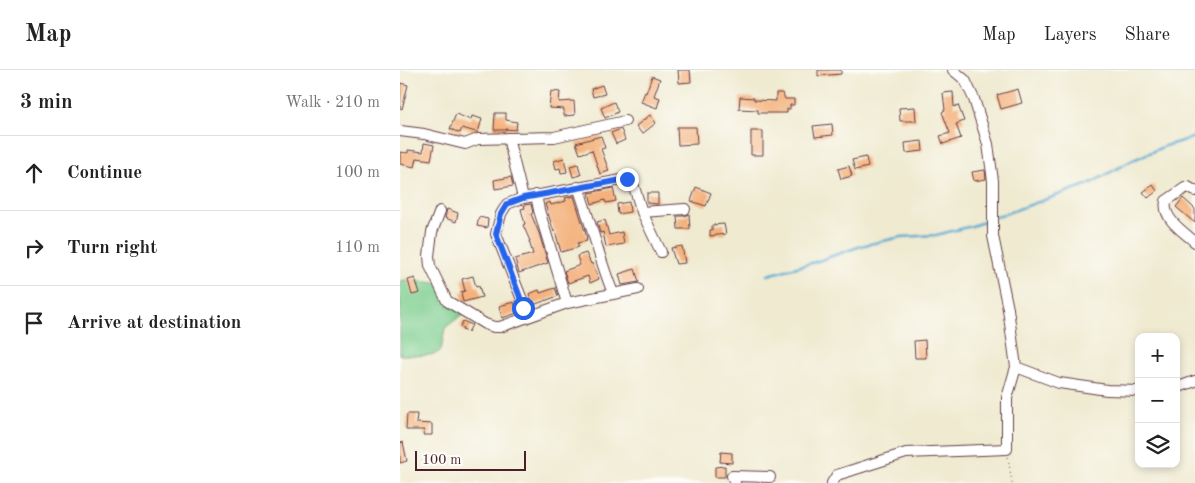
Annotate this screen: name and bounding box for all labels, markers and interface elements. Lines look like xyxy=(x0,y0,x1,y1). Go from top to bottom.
text: Map xyxy=(25,23,72,47)
text: Map xyxy=(982,26,1016,44)
text: Layers xyxy=(1044,26,1096,44)
text: Share xyxy=(1124,26,1170,44)
text: 3 min xyxy=(20,92,73,113)
text: Walk · 210 m xyxy=(285,95,380,111)
icon: ahead xyxy=(20,159,48,187)
text: Continue xyxy=(67,164,142,183)
text: 100 m xyxy=(335,165,380,181)
route end xyxy=(616,168,639,191)
icon: right xyxy=(20,234,48,262)
text: Turn right xyxy=(67,239,157,258)
text: 110 m xyxy=(335,240,380,256)
route start xyxy=(512,297,535,320)
icon: arrive xyxy=(20,309,48,337)
text: Arrive at destination xyxy=(67,314,241,333)
map controls xyxy=(1135,333,1180,468)
button: + xyxy=(1135,333,1180,378)
button: − xyxy=(1135,378,1180,423)
button: layers xyxy=(1135,423,1180,468)
scale bar xyxy=(415,448,526,471)
text: 100 m xyxy=(422,453,461,467)

